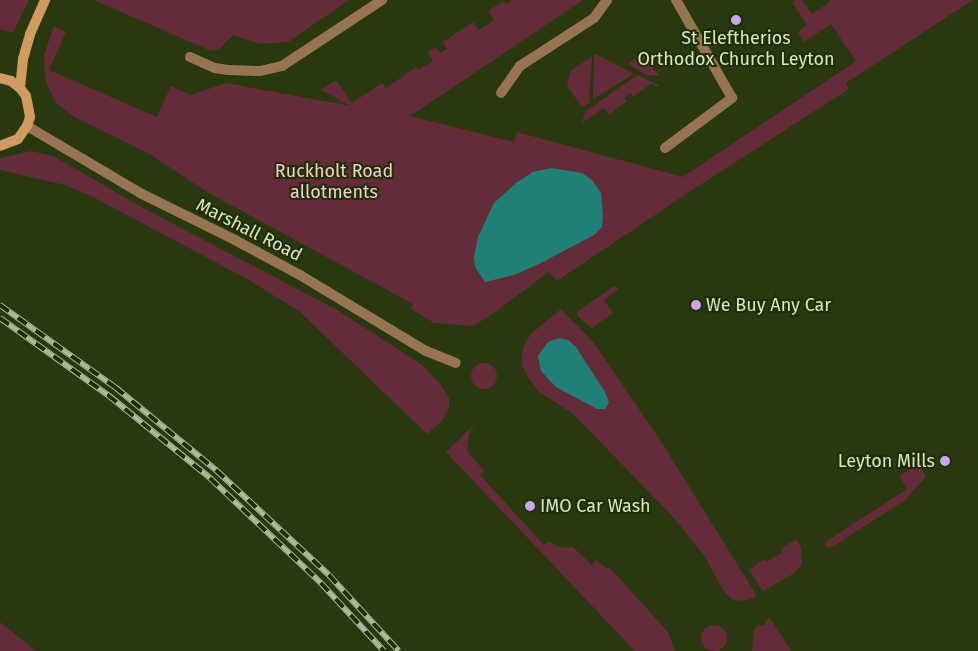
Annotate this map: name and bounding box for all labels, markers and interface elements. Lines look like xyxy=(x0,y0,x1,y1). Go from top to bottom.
marker: St Eleftherios Orthodox Church Leyton xyxy=(730,14,742,26)
place label: St Eleftherios Orthodox Church Leyton xyxy=(637,28,835,70)
park label: Ruckholt Road allotments xyxy=(275,161,393,203)
street label: Marshall Road xyxy=(192,194,306,266)
place label: We Buy Any Car xyxy=(706,294,831,316)
marker: We Buy Any Car xyxy=(690,299,702,311)
place label: Leyton Mills xyxy=(838,450,935,472)
marker: Leyton Mills xyxy=(939,455,951,467)
place label: IMO Car Wash xyxy=(540,495,651,517)
marker: IMO Car Wash xyxy=(524,500,536,512)

